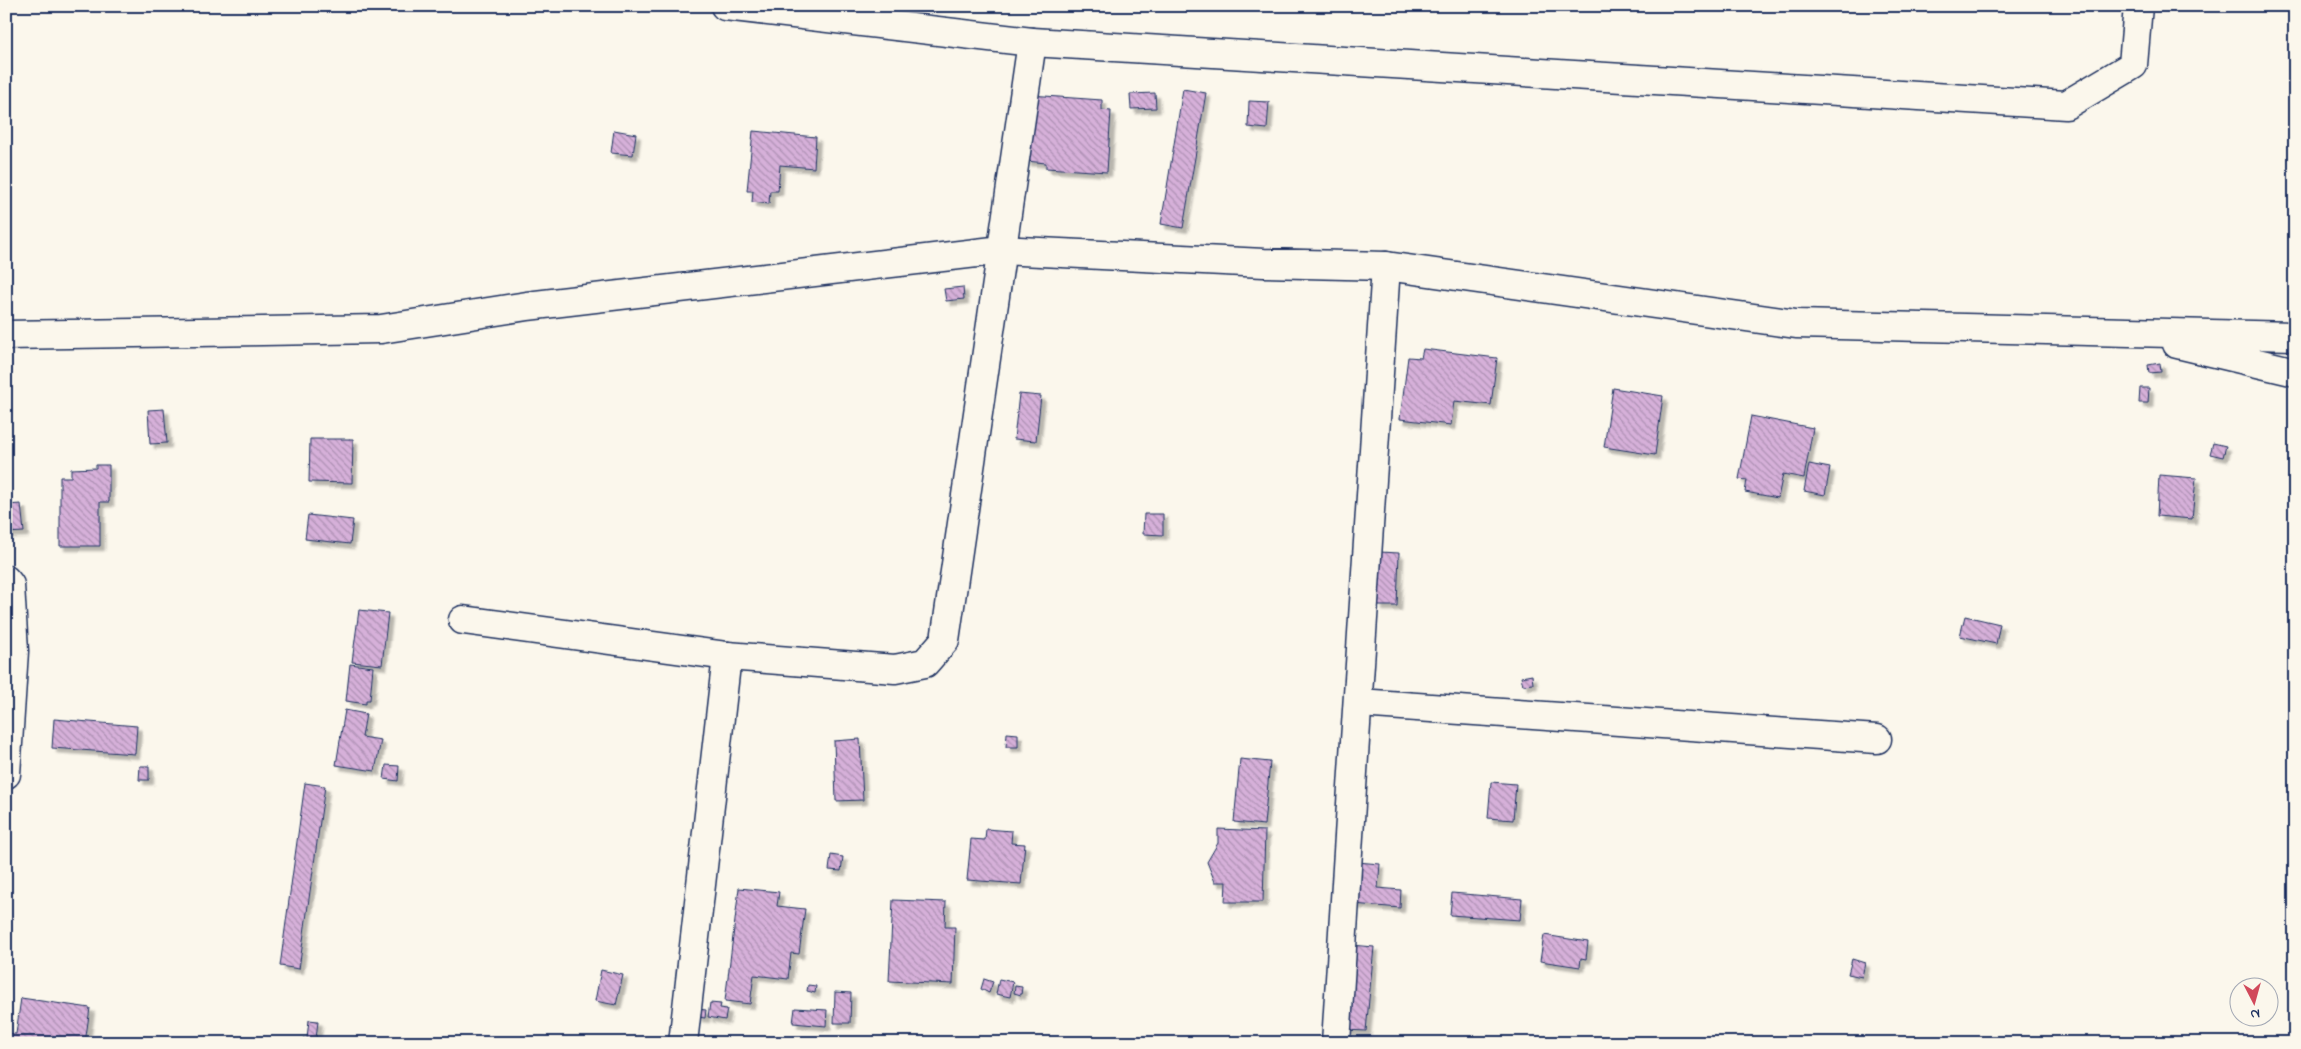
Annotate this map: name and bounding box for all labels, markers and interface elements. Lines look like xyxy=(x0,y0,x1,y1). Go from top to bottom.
north arrow xyxy=(2228,976,2278,1026)
text: N xyxy=(2249,1003,2261,1024)

